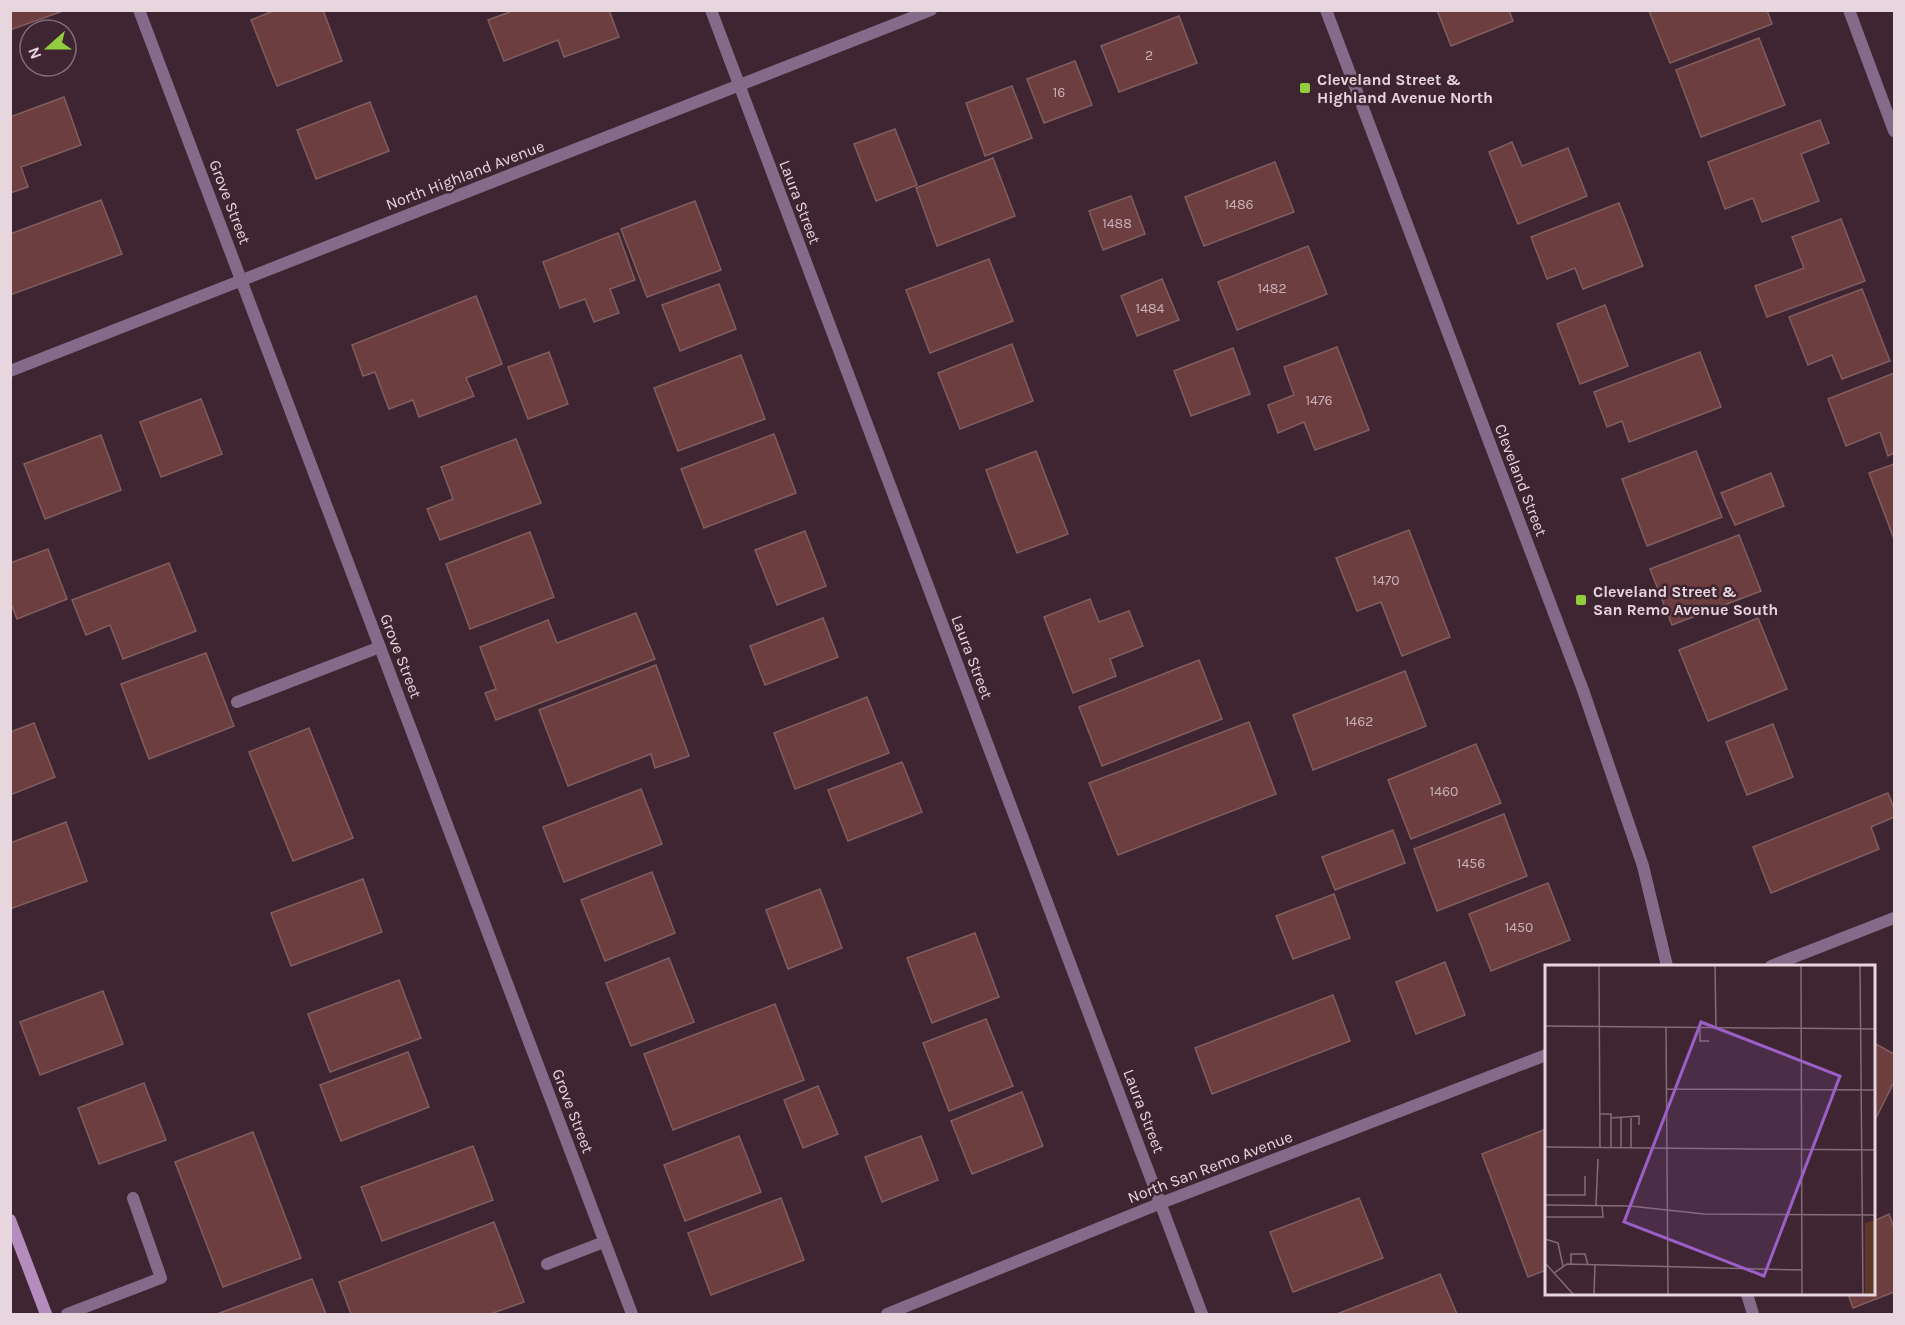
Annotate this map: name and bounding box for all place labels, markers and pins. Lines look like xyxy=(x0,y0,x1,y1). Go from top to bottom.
place label: Cleveland Street & Highland Avenue North xyxy=(1317,70,1493,107)
marker: Cleveland Street & Highland Avenue North xyxy=(1298,81,1312,95)
place label: Cleveland Street & San Remo Avenue South xyxy=(1593,582,1778,619)
marker: Cleveland Street & San Remo Avenue South xyxy=(1574,593,1588,607)

